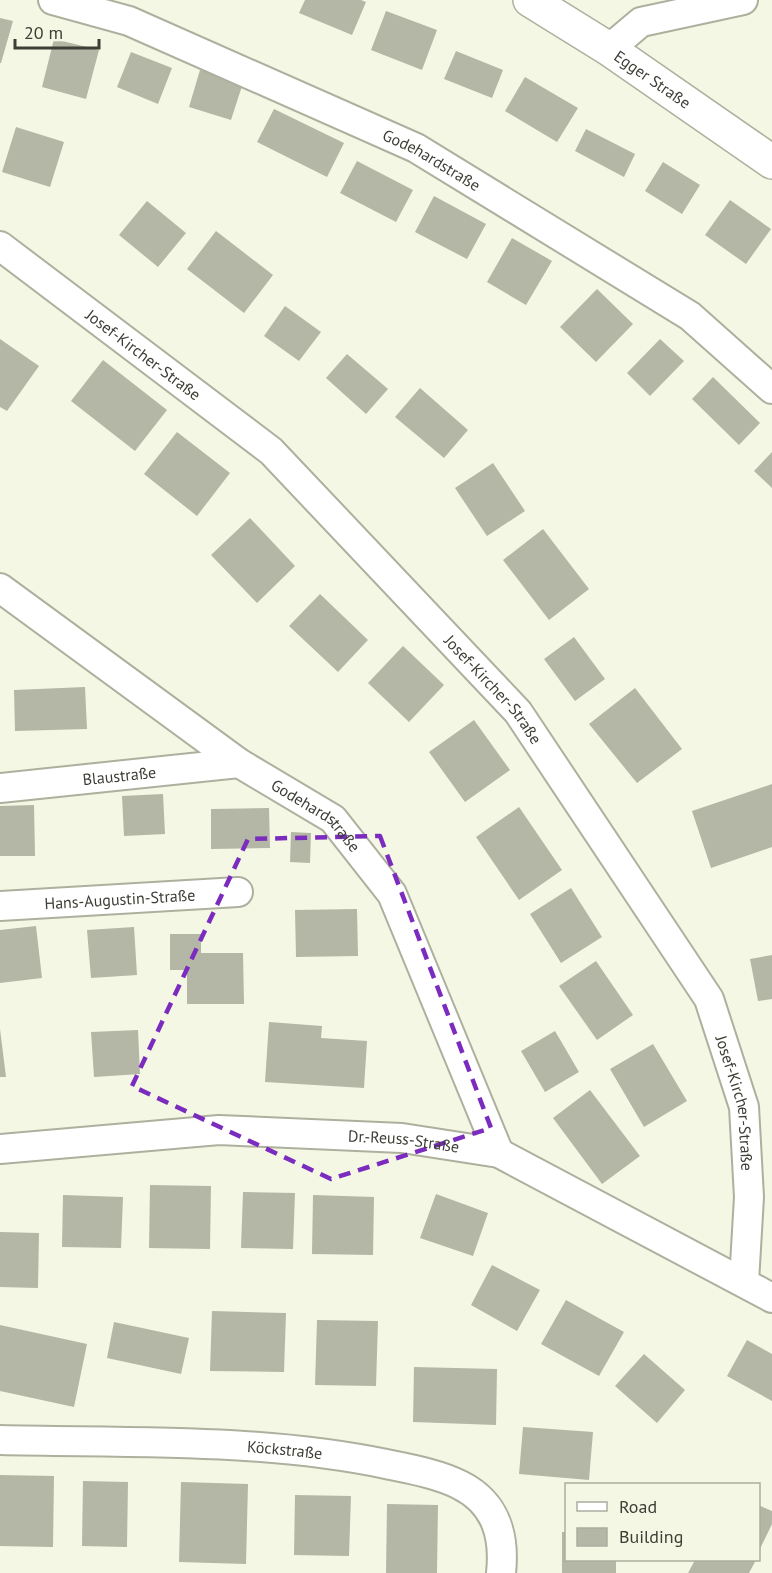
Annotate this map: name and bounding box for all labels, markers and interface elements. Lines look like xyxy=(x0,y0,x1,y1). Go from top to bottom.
scale bar xyxy=(15,12,99,50)
text: 20 m xyxy=(24,21,63,44)
street label: Egger Straße xyxy=(610,46,695,113)
street label: Godehardstraße xyxy=(380,125,484,195)
street label: Josef-Kircher-Straße xyxy=(81,304,205,404)
street label: Josef-Kircher-Straße xyxy=(440,630,546,748)
street label: Blaustraße xyxy=(82,762,157,789)
street label: Godehardstraße xyxy=(268,774,365,856)
street label: Hans-Augustin-Straße xyxy=(44,885,196,913)
street label: Josef-Kircher-Straße xyxy=(711,1032,758,1171)
street label: Dr.-Reuss-Straße xyxy=(348,1126,461,1157)
street label: Köckstraße xyxy=(246,1436,324,1463)
legend xyxy=(565,1483,760,1561)
text: Road xyxy=(619,1495,657,1518)
text: Building xyxy=(619,1525,683,1548)

